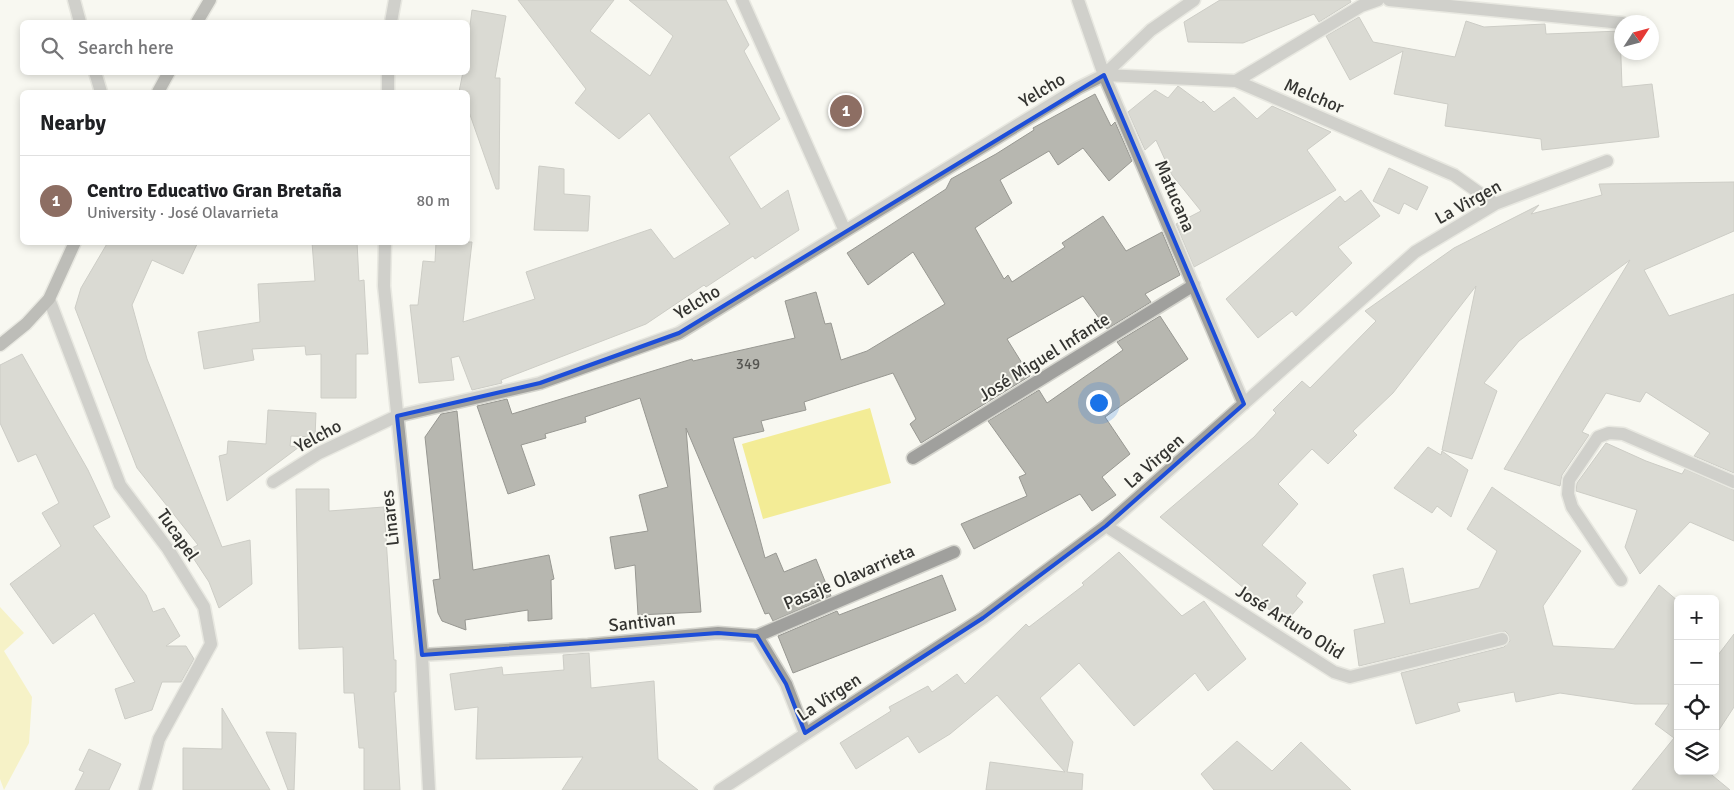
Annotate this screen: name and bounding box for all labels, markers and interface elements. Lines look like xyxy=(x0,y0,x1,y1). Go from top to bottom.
north arrow xyxy=(1614,15,1659,60)
search box xyxy=(20,20,470,75)
icon: search xyxy=(38,34,66,62)
text: Search here xyxy=(78,36,174,60)
street label: Yelcho xyxy=(1015,68,1069,112)
street label: Melchor xyxy=(1281,74,1348,119)
pin: 1 xyxy=(830,92,862,130)
text: Nearby xyxy=(40,110,106,136)
street label: Matucana xyxy=(1150,157,1200,235)
street label: La Virgen xyxy=(1431,175,1505,229)
text: Centro Educativo Gran Bretaña xyxy=(87,179,342,203)
text: 1 xyxy=(52,191,60,211)
text: 80 m xyxy=(416,191,450,211)
text: University · José Olavarrieta xyxy=(87,203,279,223)
street label: Yelcho xyxy=(670,280,724,324)
street label: José Miguel Infante xyxy=(974,308,1114,406)
house number: 349 xyxy=(736,355,760,373)
your location xyxy=(1086,390,1112,416)
street label: Yelcho xyxy=(291,415,345,457)
street label: La Virgen xyxy=(1119,429,1189,493)
street label: Linares xyxy=(376,489,404,547)
street label: Tucapel xyxy=(152,505,204,565)
street label: Pasaje Olavarrieta xyxy=(780,539,918,615)
street label: José Arturo Olid xyxy=(1232,580,1348,664)
map controls xyxy=(1674,595,1719,775)
button: + xyxy=(1674,595,1719,640)
street label: Santivan xyxy=(607,608,677,636)
button: − xyxy=(1674,640,1719,685)
street label: La Virgen xyxy=(793,668,865,726)
button: locate xyxy=(1674,685,1719,730)
button: layers xyxy=(1674,730,1719,775)

